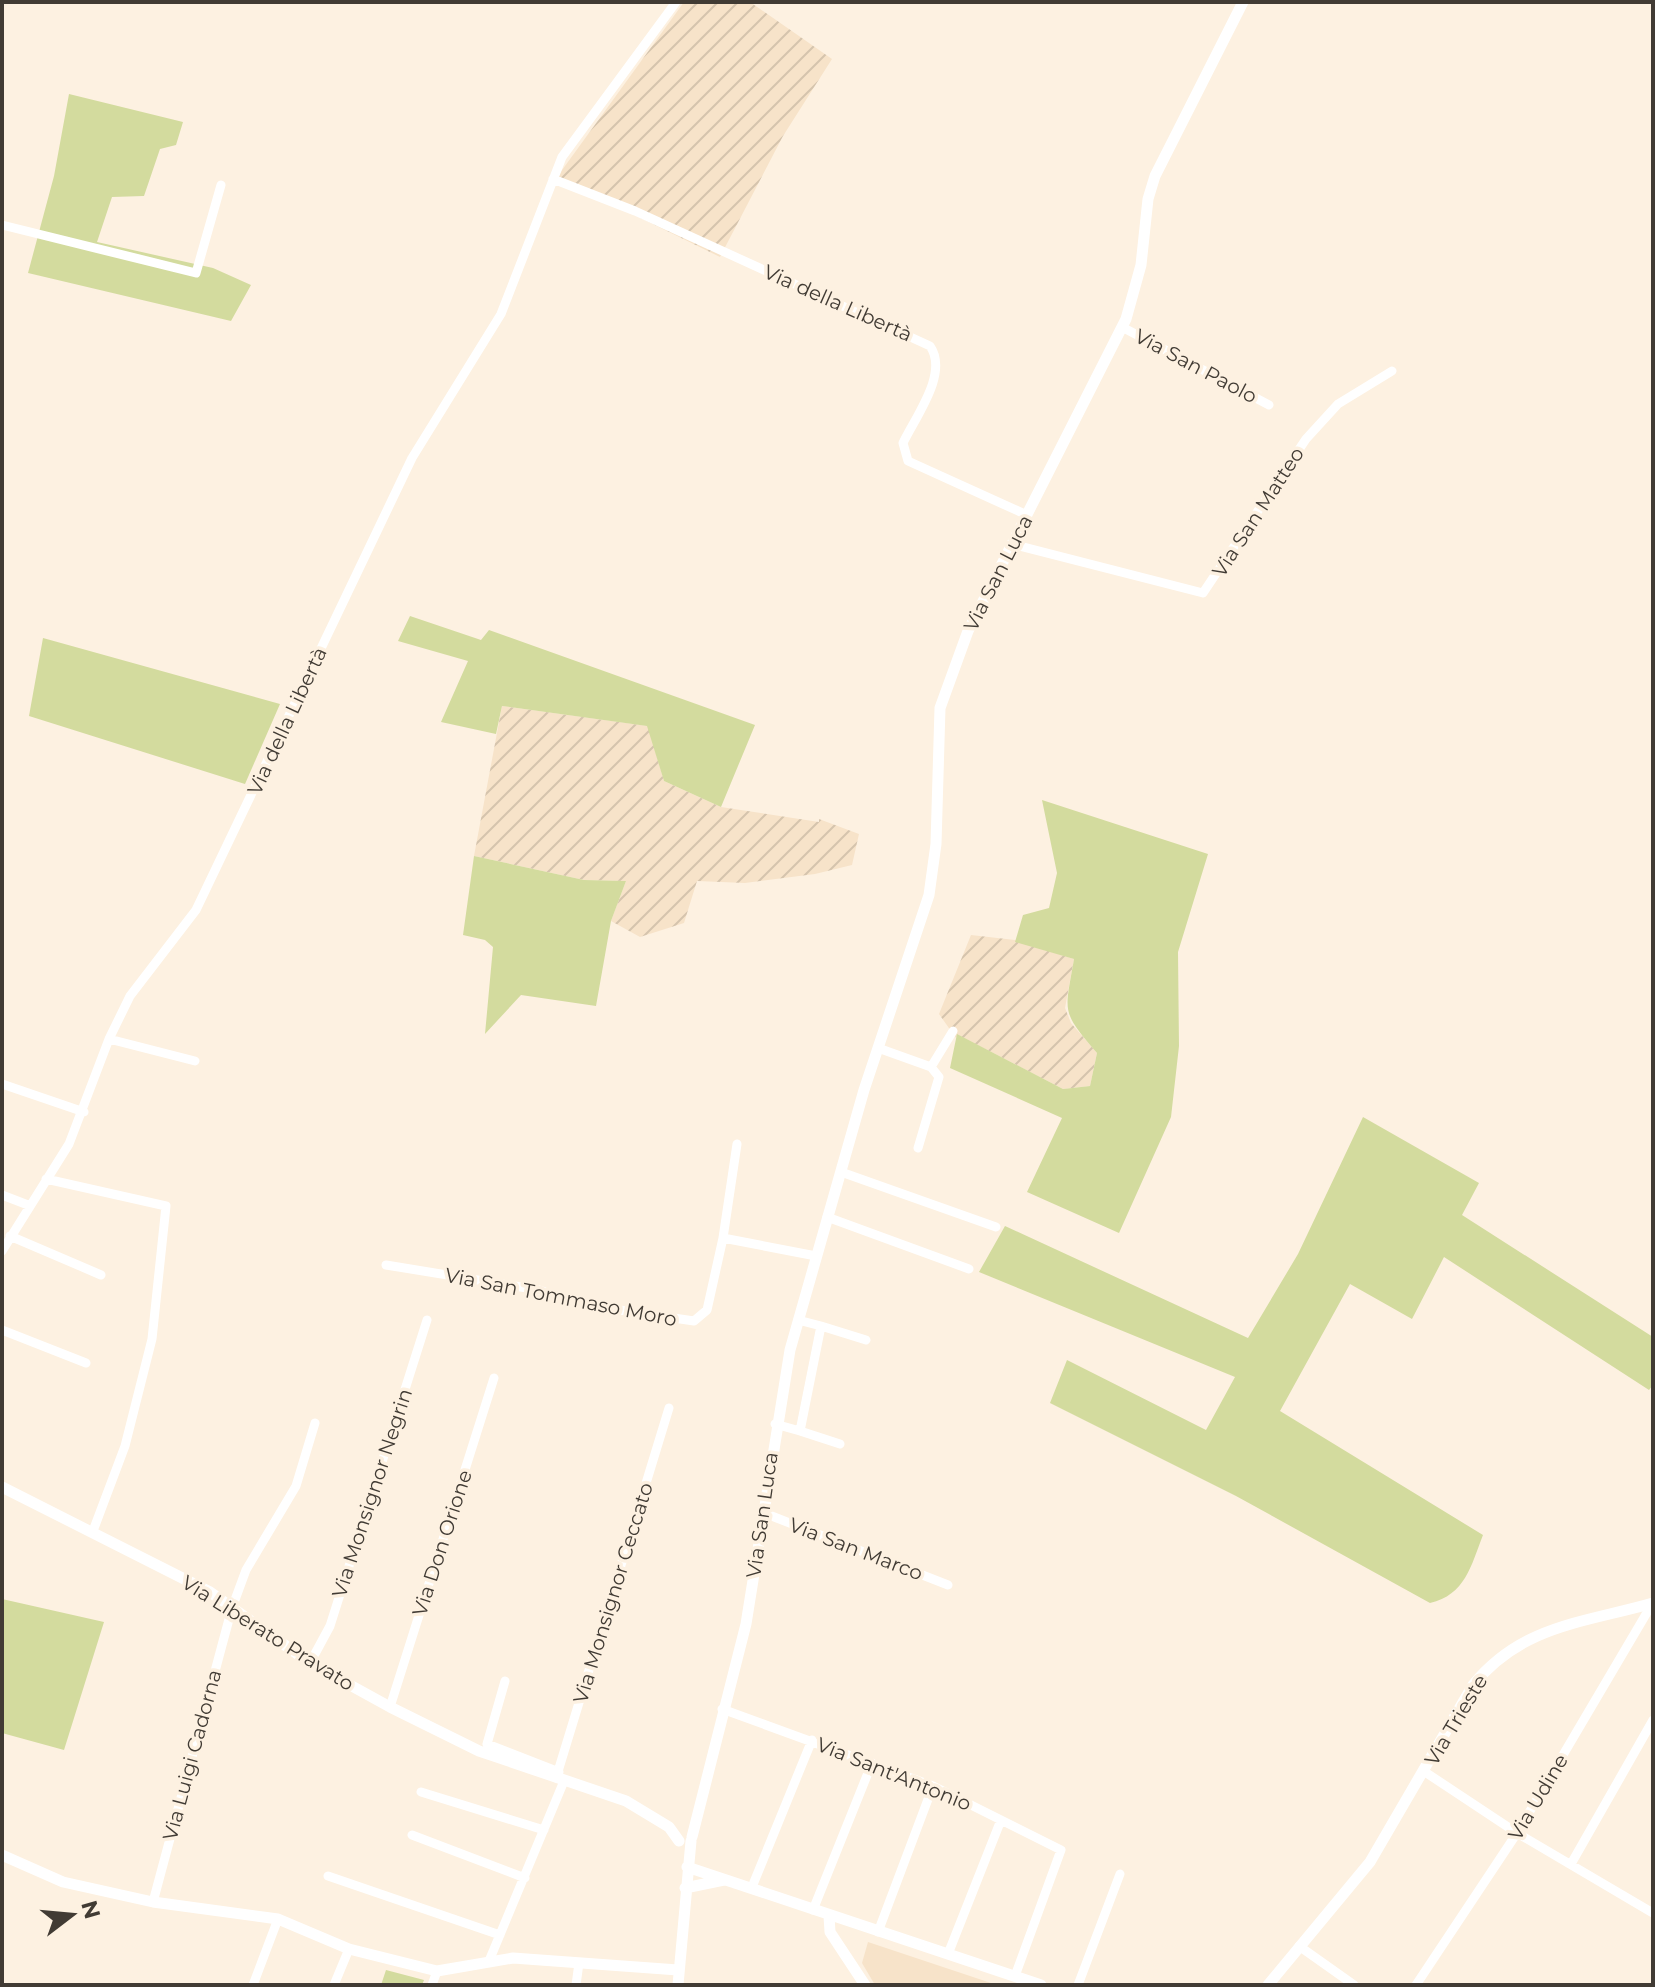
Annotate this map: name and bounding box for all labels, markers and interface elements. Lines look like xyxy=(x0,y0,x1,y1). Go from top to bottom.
street label: Via della Libertà xyxy=(760,259,916,347)
street label: Via San Paolo xyxy=(1131,324,1261,408)
street label: Via San Matteo xyxy=(1207,443,1309,581)
street label: Via San Luca xyxy=(958,511,1038,635)
street label: Via della Libertà xyxy=(242,643,332,799)
street label: Via San Tommaso Moro xyxy=(443,1263,679,1331)
street label: Via Monsignor Negrin xyxy=(327,1386,417,1600)
street label: Via San Luca xyxy=(741,1450,783,1580)
street label: Via Don Orione xyxy=(407,1467,477,1619)
street label: Via Monsignor Ceccato xyxy=(568,1480,658,1706)
street label: Via San Marco xyxy=(786,1512,926,1586)
street label: Via Liberato Pravato xyxy=(177,1570,359,1696)
street label: Via Luigi Cadorna xyxy=(158,1667,226,1843)
street label: Via Trieste xyxy=(1419,1670,1493,1770)
street label: Via Sant'Antonio xyxy=(813,1732,975,1816)
street label: Via Udine xyxy=(1503,1749,1573,1845)
north arrow xyxy=(32,1875,112,1955)
text: N xyxy=(75,1897,106,1922)

